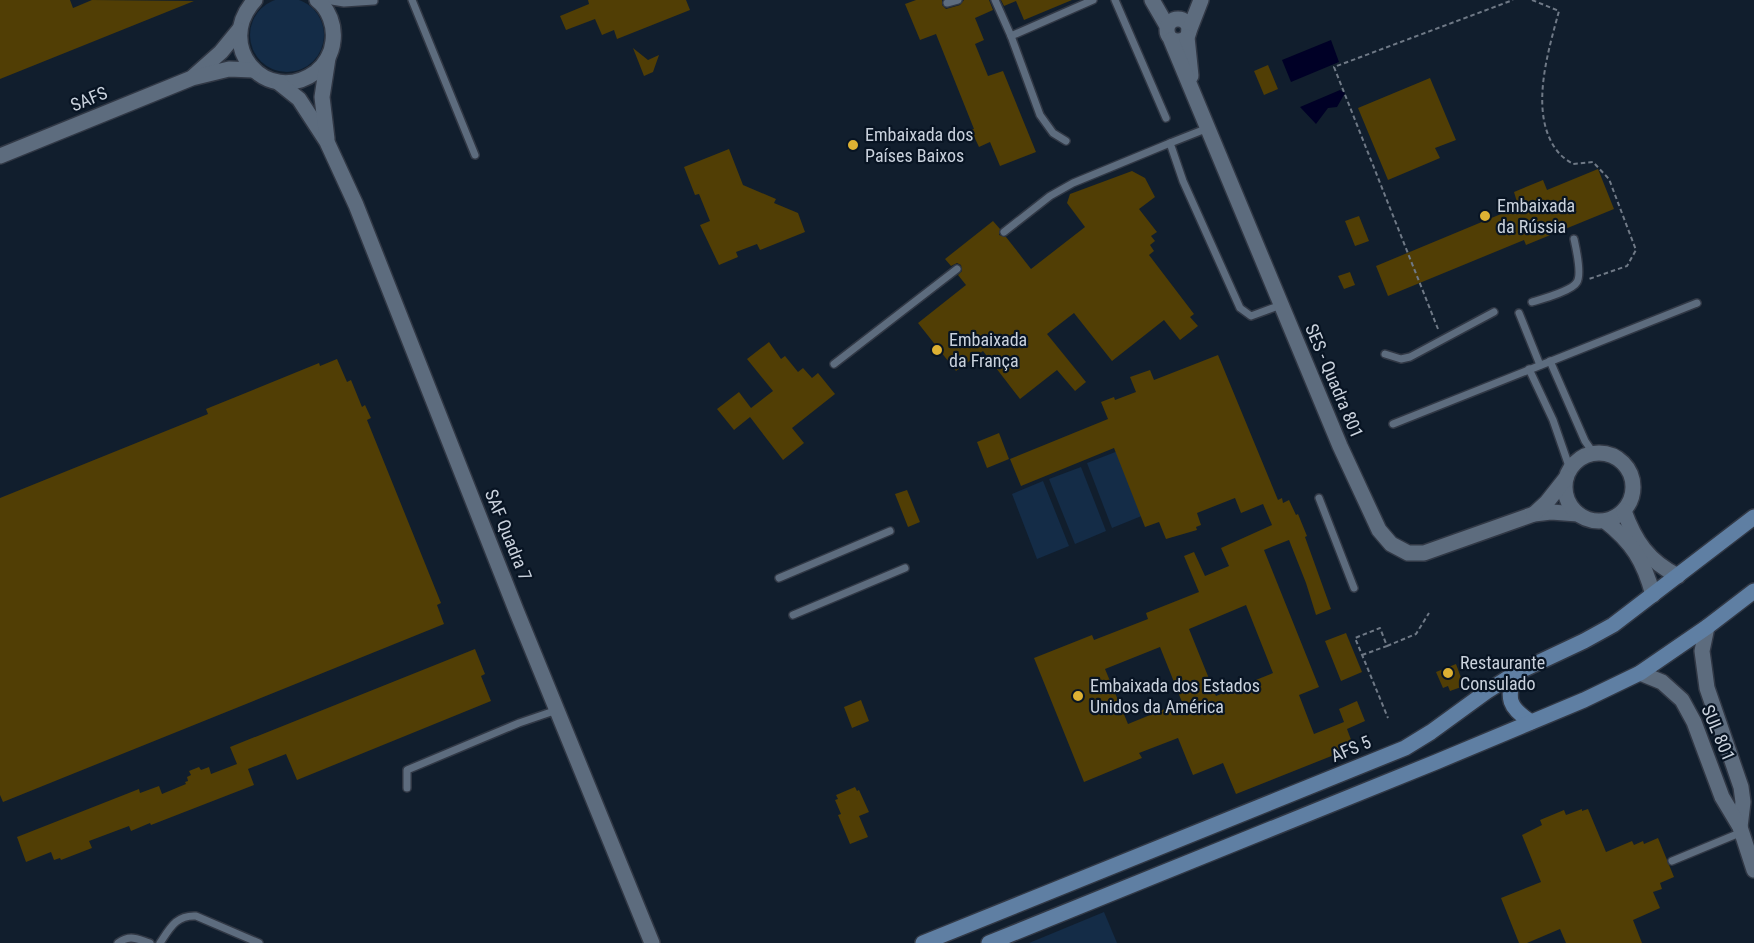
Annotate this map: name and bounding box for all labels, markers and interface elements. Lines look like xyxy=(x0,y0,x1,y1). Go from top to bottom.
street label: SAFS xyxy=(67,82,110,115)
place label: Embaixada dos Países Baixos xyxy=(865,124,974,166)
marker: Embaixada dos Países Baixos xyxy=(846,138,860,152)
place label: Embaixada da Rússia xyxy=(1497,195,1575,237)
marker: Embaixada da Rússia xyxy=(1478,209,1492,223)
street label: SES - Quadra 801 xyxy=(1301,321,1368,441)
place label: Embaixada da França xyxy=(949,329,1027,371)
marker: Embaixada da França xyxy=(930,343,944,357)
street label: SAF Quadra 7 xyxy=(481,486,536,584)
place label: Restaurante Consulado xyxy=(1460,652,1545,694)
marker: Restaurante Consulado xyxy=(1441,666,1455,680)
place label: Embaixada dos Estados Unidos da América xyxy=(1090,675,1260,717)
marker: Embaixada dos Estados Unidos da América xyxy=(1071,689,1085,703)
street label: SUL 801 xyxy=(1697,702,1740,764)
street label: AFS 5 xyxy=(1328,731,1374,766)

